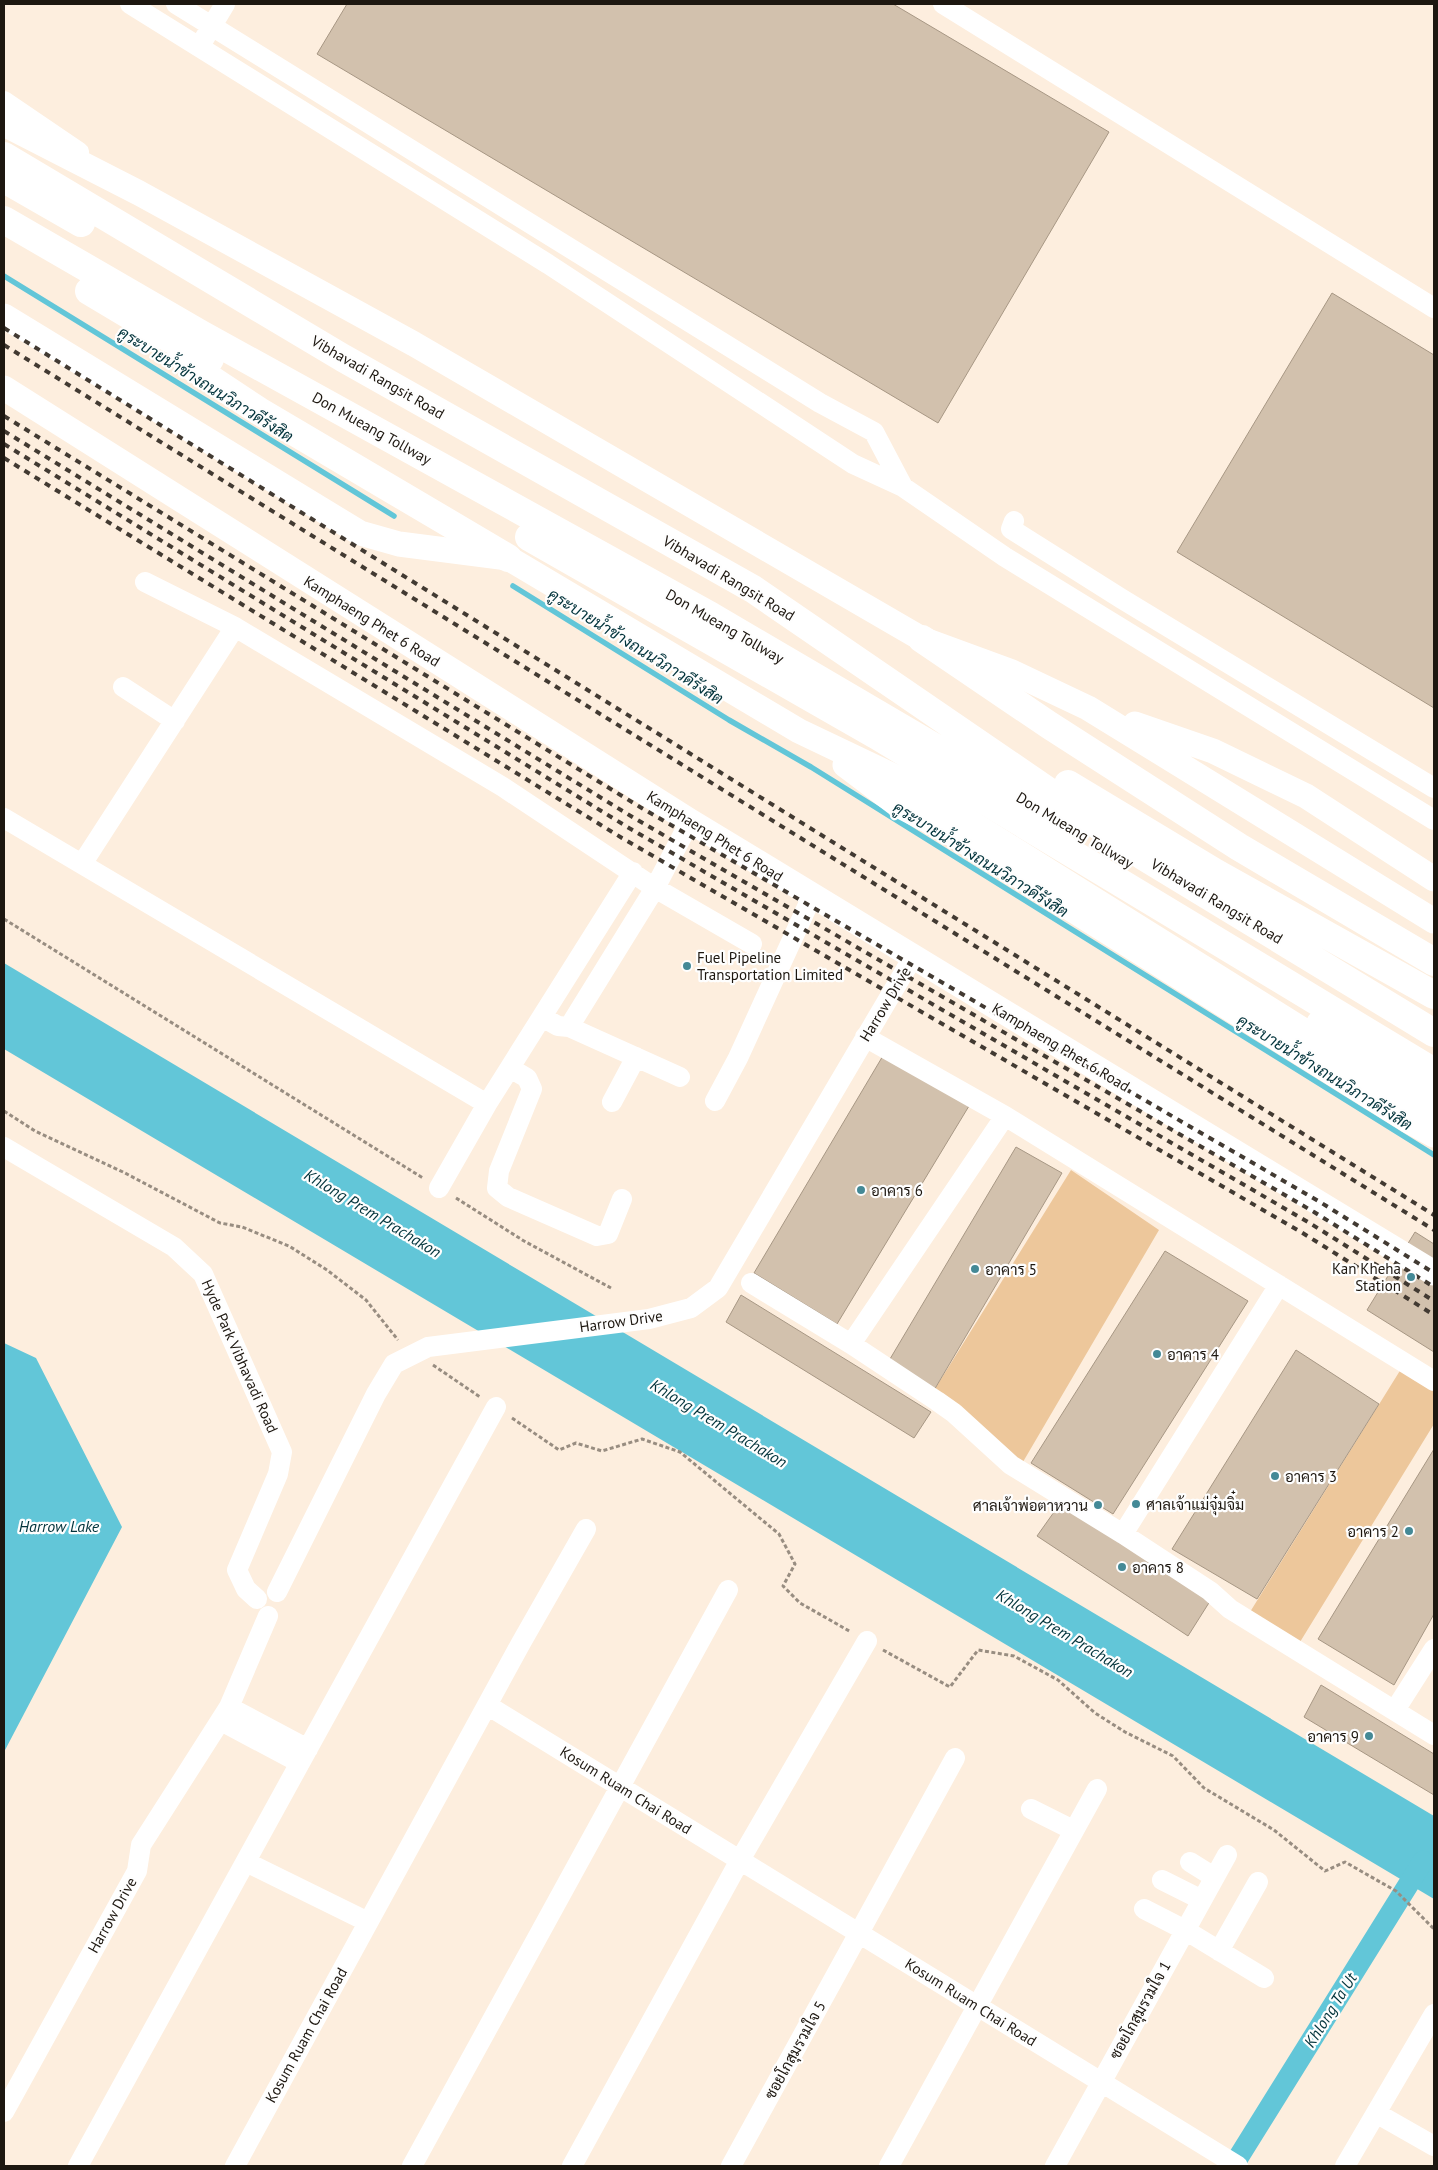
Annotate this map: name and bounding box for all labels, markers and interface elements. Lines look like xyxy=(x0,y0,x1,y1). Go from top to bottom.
water label: คูระบายน้ำข้างถนนวิภาวดีรังสิต xyxy=(114,318,299,448)
street label: Vibhavadi Rangsit Road xyxy=(307,331,448,423)
street label: Don Mueang Tollway xyxy=(309,387,435,469)
street label: Vibhavadi Rangsit Road xyxy=(659,531,798,625)
street label: Kamphaeng Phet 6 Road xyxy=(300,571,444,671)
water label: คูระบายน้ำข้างถนนวิภาวดีรังสิต xyxy=(544,580,729,710)
street label: Don Mueang Tollway xyxy=(662,584,788,668)
street label: Kamphaeng Phet 6 Road xyxy=(643,786,787,886)
street label: Don Mueang Tollway xyxy=(1013,787,1137,873)
water label: คูระบายน้ำข้างถนนวิภาวดีรังสิต xyxy=(889,793,1074,923)
street label: Vibhavadi Rangsit Road xyxy=(1147,854,1286,948)
place label: Fuel Pipeline Transportation Limited xyxy=(697,948,843,984)
marker: Fuel Pipeline Transportation Limited xyxy=(681,960,693,972)
street label: Harrow Drive xyxy=(855,963,915,1045)
street label: Kamphaeng Phet 6 Road xyxy=(989,998,1133,1096)
water label: คูระบายน้ำข้างถนนวิภาวดีรังสิต xyxy=(1233,1006,1418,1136)
water label: Khlong Prem Prachakon xyxy=(301,1164,445,1262)
place label: อาคาร 6 xyxy=(871,1181,923,1200)
marker: อาคาร 6 xyxy=(855,1184,867,1196)
place label: Kan Kheha Station xyxy=(1332,1259,1401,1295)
place label: อาคาร 5 xyxy=(985,1260,1037,1279)
marker: อาคาร 5 xyxy=(969,1263,981,1275)
marker: Kan Kheha Station xyxy=(1405,1271,1417,1283)
street label: Hyde Park Vibhavadi Road xyxy=(198,1276,282,1436)
street label: Harrow Drive xyxy=(578,1306,664,1336)
place label: อาคาร 4 xyxy=(1167,1345,1219,1364)
marker: อาคาร 4 xyxy=(1151,1348,1163,1360)
water label: Khlong Prem Prachakon xyxy=(647,1374,791,1472)
place label: อาคาร 3 xyxy=(1285,1467,1337,1486)
marker: อาคาร 3 xyxy=(1269,1470,1281,1482)
place label: ศาลเจ้าแม่จุ๋มจิ๋ม xyxy=(1146,1490,1244,1516)
place label: ศาลเจ้าพ่อตาหวาน xyxy=(973,1496,1088,1515)
marker: ศาลเจ้าแม่จุ๋มจิ๋ม xyxy=(1130,1498,1142,1510)
marker: ศาลเจ้าพ่อตาหวาน xyxy=(1092,1499,1104,1511)
water label: Harrow Lake xyxy=(19,1516,100,1536)
place label: อาคาร 2 xyxy=(1347,1522,1399,1541)
marker: อาคาร 2 xyxy=(1403,1525,1415,1537)
place label: อาคาร 8 xyxy=(1132,1558,1184,1577)
marker: อาคาร 8 xyxy=(1116,1561,1128,1573)
water label: Khlong Prem Prachakon xyxy=(993,1584,1137,1682)
place label: อาคาร 9 xyxy=(1307,1727,1359,1746)
marker: อาคาร 9 xyxy=(1363,1730,1375,1742)
street label: Kosum Ruam Chai Road xyxy=(557,1742,695,1838)
street label: Harrow Drive xyxy=(83,1874,141,1956)
street label: Kosum Ruam Chai Road xyxy=(902,1954,1040,2050)
street label: ซอยโกสุมรวมใจ 1 xyxy=(1105,1958,1177,2063)
street label: Kosum Ruam Chai Road xyxy=(261,1964,351,2106)
water label: Khlong Ta Ut xyxy=(1299,1968,1361,2051)
street label: ซอยโกสุมรวมใจ 5 xyxy=(760,1998,832,2103)

